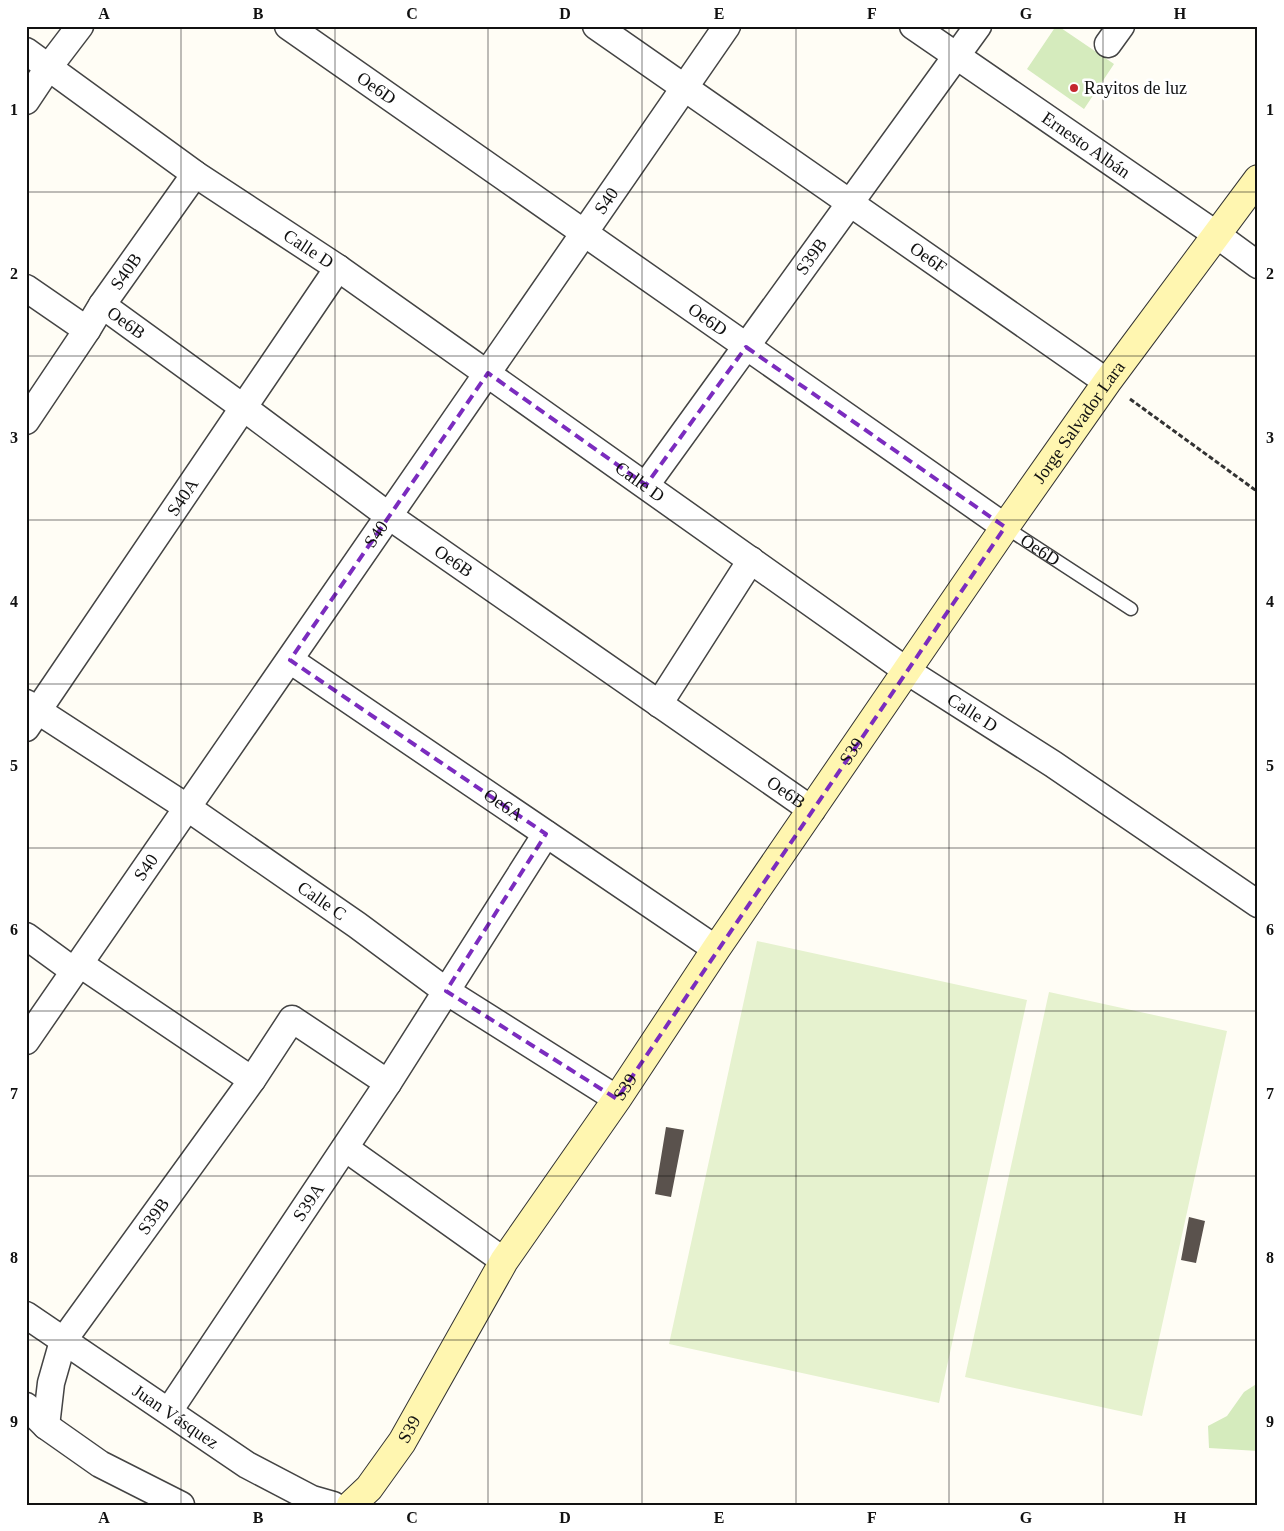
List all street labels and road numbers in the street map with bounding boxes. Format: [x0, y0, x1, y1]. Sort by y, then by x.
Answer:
street label: Oe6D [353, 67, 400, 108]
street label: Ernesto Albán [1038, 108, 1134, 182]
street label: S40 [590, 184, 622, 218]
street label: Calle D [280, 225, 337, 272]
street label: S39B [791, 234, 831, 279]
street label: Oe6F [906, 238, 950, 277]
street label: S40B [106, 249, 146, 293]
street label: Oe6D [684, 299, 731, 340]
street label: Oe6B [103, 302, 149, 343]
street label: Jorge Salvador Lara [1029, 357, 1129, 487]
street label: Calle D [611, 458, 668, 506]
street label: S40A [163, 475, 202, 520]
street label: S40 [360, 517, 392, 551]
street label: Oe6D [1017, 530, 1064, 570]
street label: Oe6B [431, 541, 477, 581]
street label: Calle D [944, 689, 1001, 736]
street label: S39 [835, 734, 868, 769]
street label: Oe6B [763, 772, 809, 812]
street label: Oe6A [480, 784, 527, 825]
street label: S40 [130, 850, 162, 885]
street label: Calle C [294, 877, 350, 925]
street label: S39 [609, 1070, 641, 1104]
street label: S39A [289, 1180, 328, 1225]
street label: S39B [134, 1194, 173, 1238]
street label: Juan Vásquez [129, 1381, 222, 1453]
street label: S39 [394, 1412, 425, 1446]

